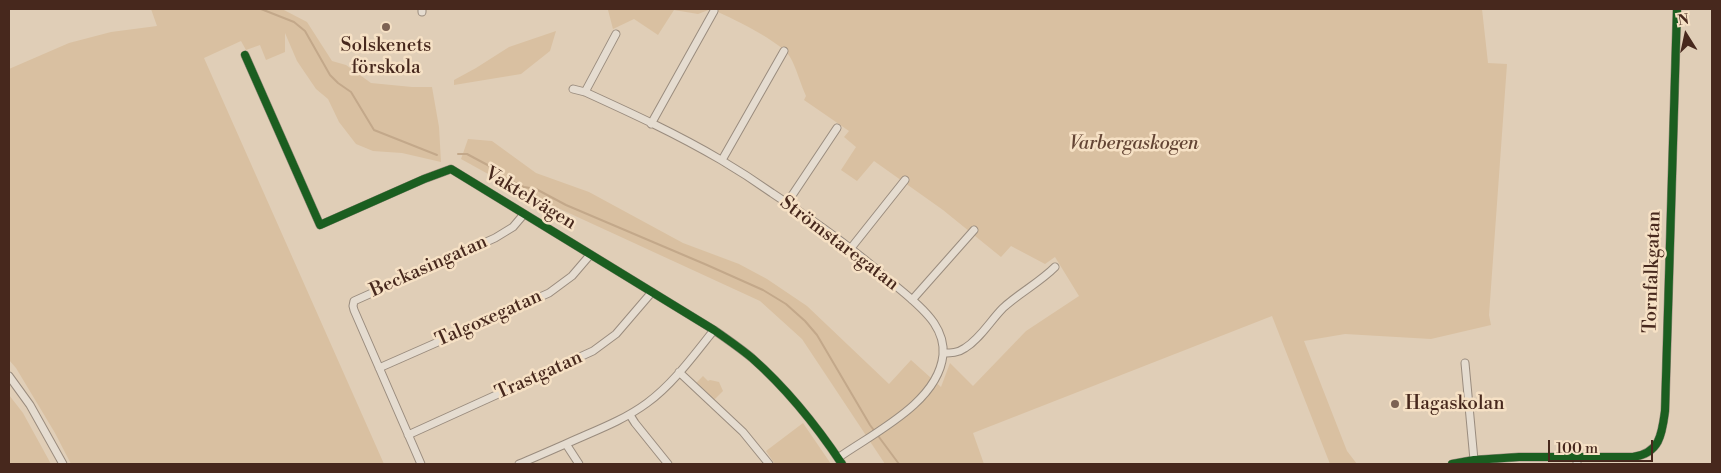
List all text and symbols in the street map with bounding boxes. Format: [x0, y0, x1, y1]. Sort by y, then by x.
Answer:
north arrow [1661, 10, 1711, 60]
text: N [1676, 10, 1690, 30]
marker: Solskenets förskola [380, 21, 392, 33]
place label: Solskenets förskola [341, 35, 431, 79]
park label: Varbergaskogen [1069, 133, 1199, 155]
street label: Vaktelvägen [480, 163, 580, 235]
street label: Strömstaregatan [775, 192, 903, 296]
street label: Tornfalkgatan [1639, 210, 1667, 334]
street label: Beckasingatan [367, 231, 491, 303]
street label: Talgoxegatan [432, 285, 546, 353]
street label: Trastgatan [492, 347, 586, 405]
place label: Hagaskolan [1405, 393, 1505, 415]
marker: Hagaskolan [1389, 398, 1401, 410]
scale bar [1551, 430, 1656, 462]
text: 100 m [1556, 439, 1598, 458]

